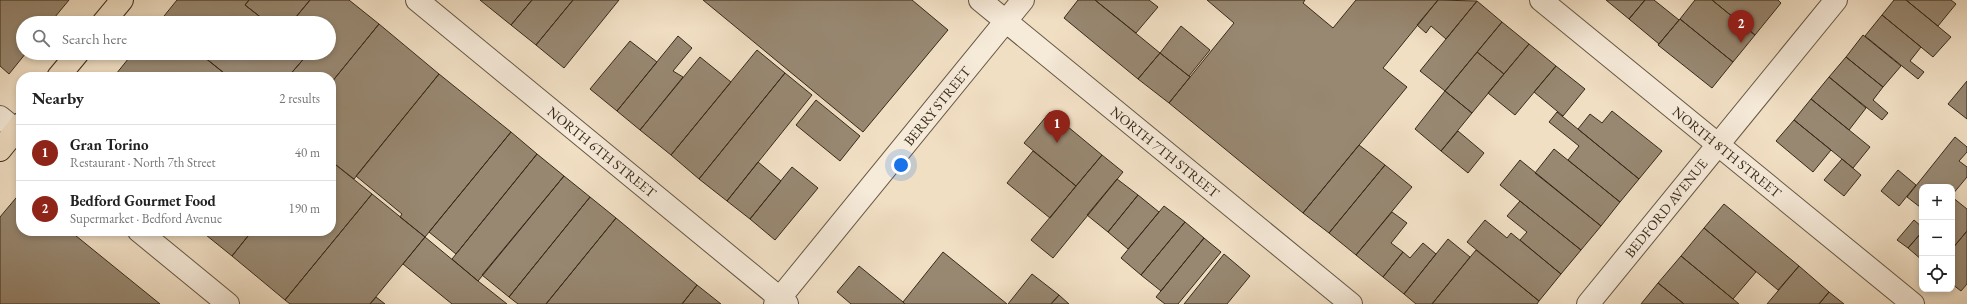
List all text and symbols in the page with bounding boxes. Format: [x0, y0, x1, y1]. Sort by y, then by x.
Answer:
pin: 2 [1728, 10, 1754, 43]
search box [16, 16, 336, 60]
icon: search [30, 27, 52, 49]
text: Search here [62, 29, 127, 48]
street label: BERRY STREET [900, 62, 975, 149]
text: Nearby [32, 87, 84, 109]
text: 2 results [279, 90, 320, 107]
street label: NORTH 6TH STREET [544, 102, 661, 202]
street label: NORTH 7TH STREET [1107, 102, 1224, 202]
street label: NORTH 8TH STREET [1669, 102, 1786, 202]
pin: 1 [1044, 110, 1070, 143]
text: Gran Torino [70, 135, 149, 154]
text: 1 [42, 144, 48, 161]
text: 40 m [295, 144, 320, 161]
text: Restaurant · North 7th Street [70, 154, 216, 171]
your location [891, 155, 911, 175]
street label: BEDFORD AVENUE [1621, 155, 1712, 261]
map controls [1919, 184, 1955, 292]
button: + [1919, 184, 1955, 220]
text: Bedford Gourmet Food [70, 191, 216, 210]
text: 2 [42, 200, 48, 217]
text: 190 m [289, 200, 320, 217]
text: Supermarket · Bedford Avenue [70, 210, 222, 227]
button: − [1919, 220, 1955, 256]
button: locate [1919, 256, 1955, 292]

